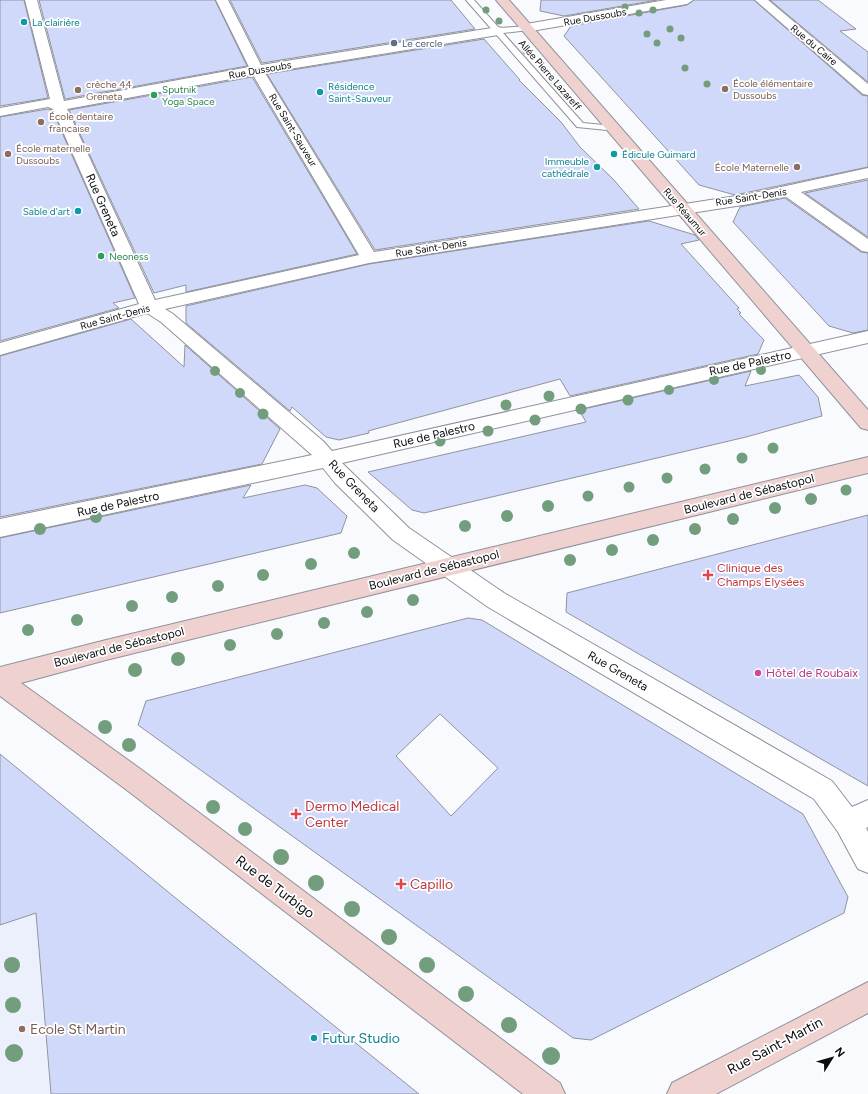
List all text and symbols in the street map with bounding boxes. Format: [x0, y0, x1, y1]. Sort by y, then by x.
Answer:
street label: Rue Dussoubs [563, 5, 628, 29]
place label: La clairière [32, 16, 80, 29]
marker: La clairière [19, 17, 29, 27]
street label: Rue du Caire [788, 22, 840, 69]
place label: Le cercle [402, 37, 443, 50]
street label: Allée Pierre Lazareff [516, 37, 584, 113]
marker: Le cercle [389, 38, 399, 48]
street label: Rue Dussoubs [228, 58, 293, 82]
place label: École élémentaire Dussoubs [733, 77, 814, 102]
place label: crèche 44 Greneta [86, 78, 132, 103]
place label: Résidence Saint-Sauveur [328, 80, 392, 105]
place label: Sputnik Yoga Space [162, 83, 215, 108]
marker: École élémentaire Dussoubs [720, 84, 730, 94]
marker: crèche 44 Greneta [73, 85, 83, 95]
marker: Résidence Saint-Sauveur [315, 87, 325, 97]
marker: Sputnik Yoga Space [149, 90, 159, 100]
street label: Rue Saint-Sauveur [266, 91, 320, 170]
place label: École dentaire francaise [49, 110, 114, 135]
marker: École dentaire francaise [36, 117, 46, 127]
place label: École maternelle Dussoubs [16, 142, 91, 167]
place label: Édicule Guimard [622, 148, 696, 161]
marker: École maternelle Dussoubs [3, 149, 13, 159]
marker: Édicule Guimard [609, 149, 619, 159]
place label: Immeuble cathédrale [542, 155, 590, 180]
place label: École Maternelle [715, 161, 790, 174]
marker: Immeuble cathédrale [592, 162, 602, 172]
marker: École Maternelle [792, 162, 802, 172]
street label: Rue Greneta [83, 171, 123, 239]
street label: Rue Réaumur [661, 185, 710, 239]
street label: Rue Saint-Denis [715, 185, 788, 209]
place label: Sable d'art [23, 205, 70, 218]
marker: Sable d'art [73, 206, 83, 216]
street label: Rue Saint-Denis [395, 236, 468, 260]
place label: Neoness [109, 250, 149, 263]
marker: Neoness [96, 251, 106, 261]
street label: Rue Saint-Denis [79, 301, 152, 333]
street label: Rue de Palestro [708, 347, 792, 379]
street label: Rue de Palestro [392, 419, 476, 451]
street label: Rue Greneta [326, 457, 382, 515]
street label: Boulevard de Sébastopol [682, 471, 816, 517]
street label: Rue de Palestro [76, 488, 160, 520]
street label: Boulevard de Sébastopol [367, 547, 501, 593]
place label: Clinique des Champs Elysées [717, 561, 805, 589]
marker: Clinique des Champs Elysées [702, 569, 714, 581]
street label: Boulevard de Sébastopol [52, 624, 186, 670]
street label: Rue Greneta [585, 648, 651, 694]
place label: Hôtel de Roubaix [766, 666, 858, 680]
marker: Hôtel de Roubaix [753, 668, 763, 678]
place label: Dermo Medical Center [305, 798, 399, 831]
marker: Dermo Medical Center [290, 808, 302, 820]
street label: Rue de Turbigo [232, 852, 318, 922]
place label: Capillo [410, 876, 453, 893]
marker: Capillo [395, 878, 407, 890]
street label: Rue Saint-Martin [724, 1014, 826, 1078]
place label: Ecole St Martin [30, 1021, 126, 1038]
marker: Ecole St Martin [17, 1024, 27, 1034]
place label: Futur Studio [322, 1030, 400, 1047]
marker: Futur Studio [309, 1033, 319, 1043]
north arrow [812, 1038, 852, 1078]
text: N [832, 1045, 847, 1060]

